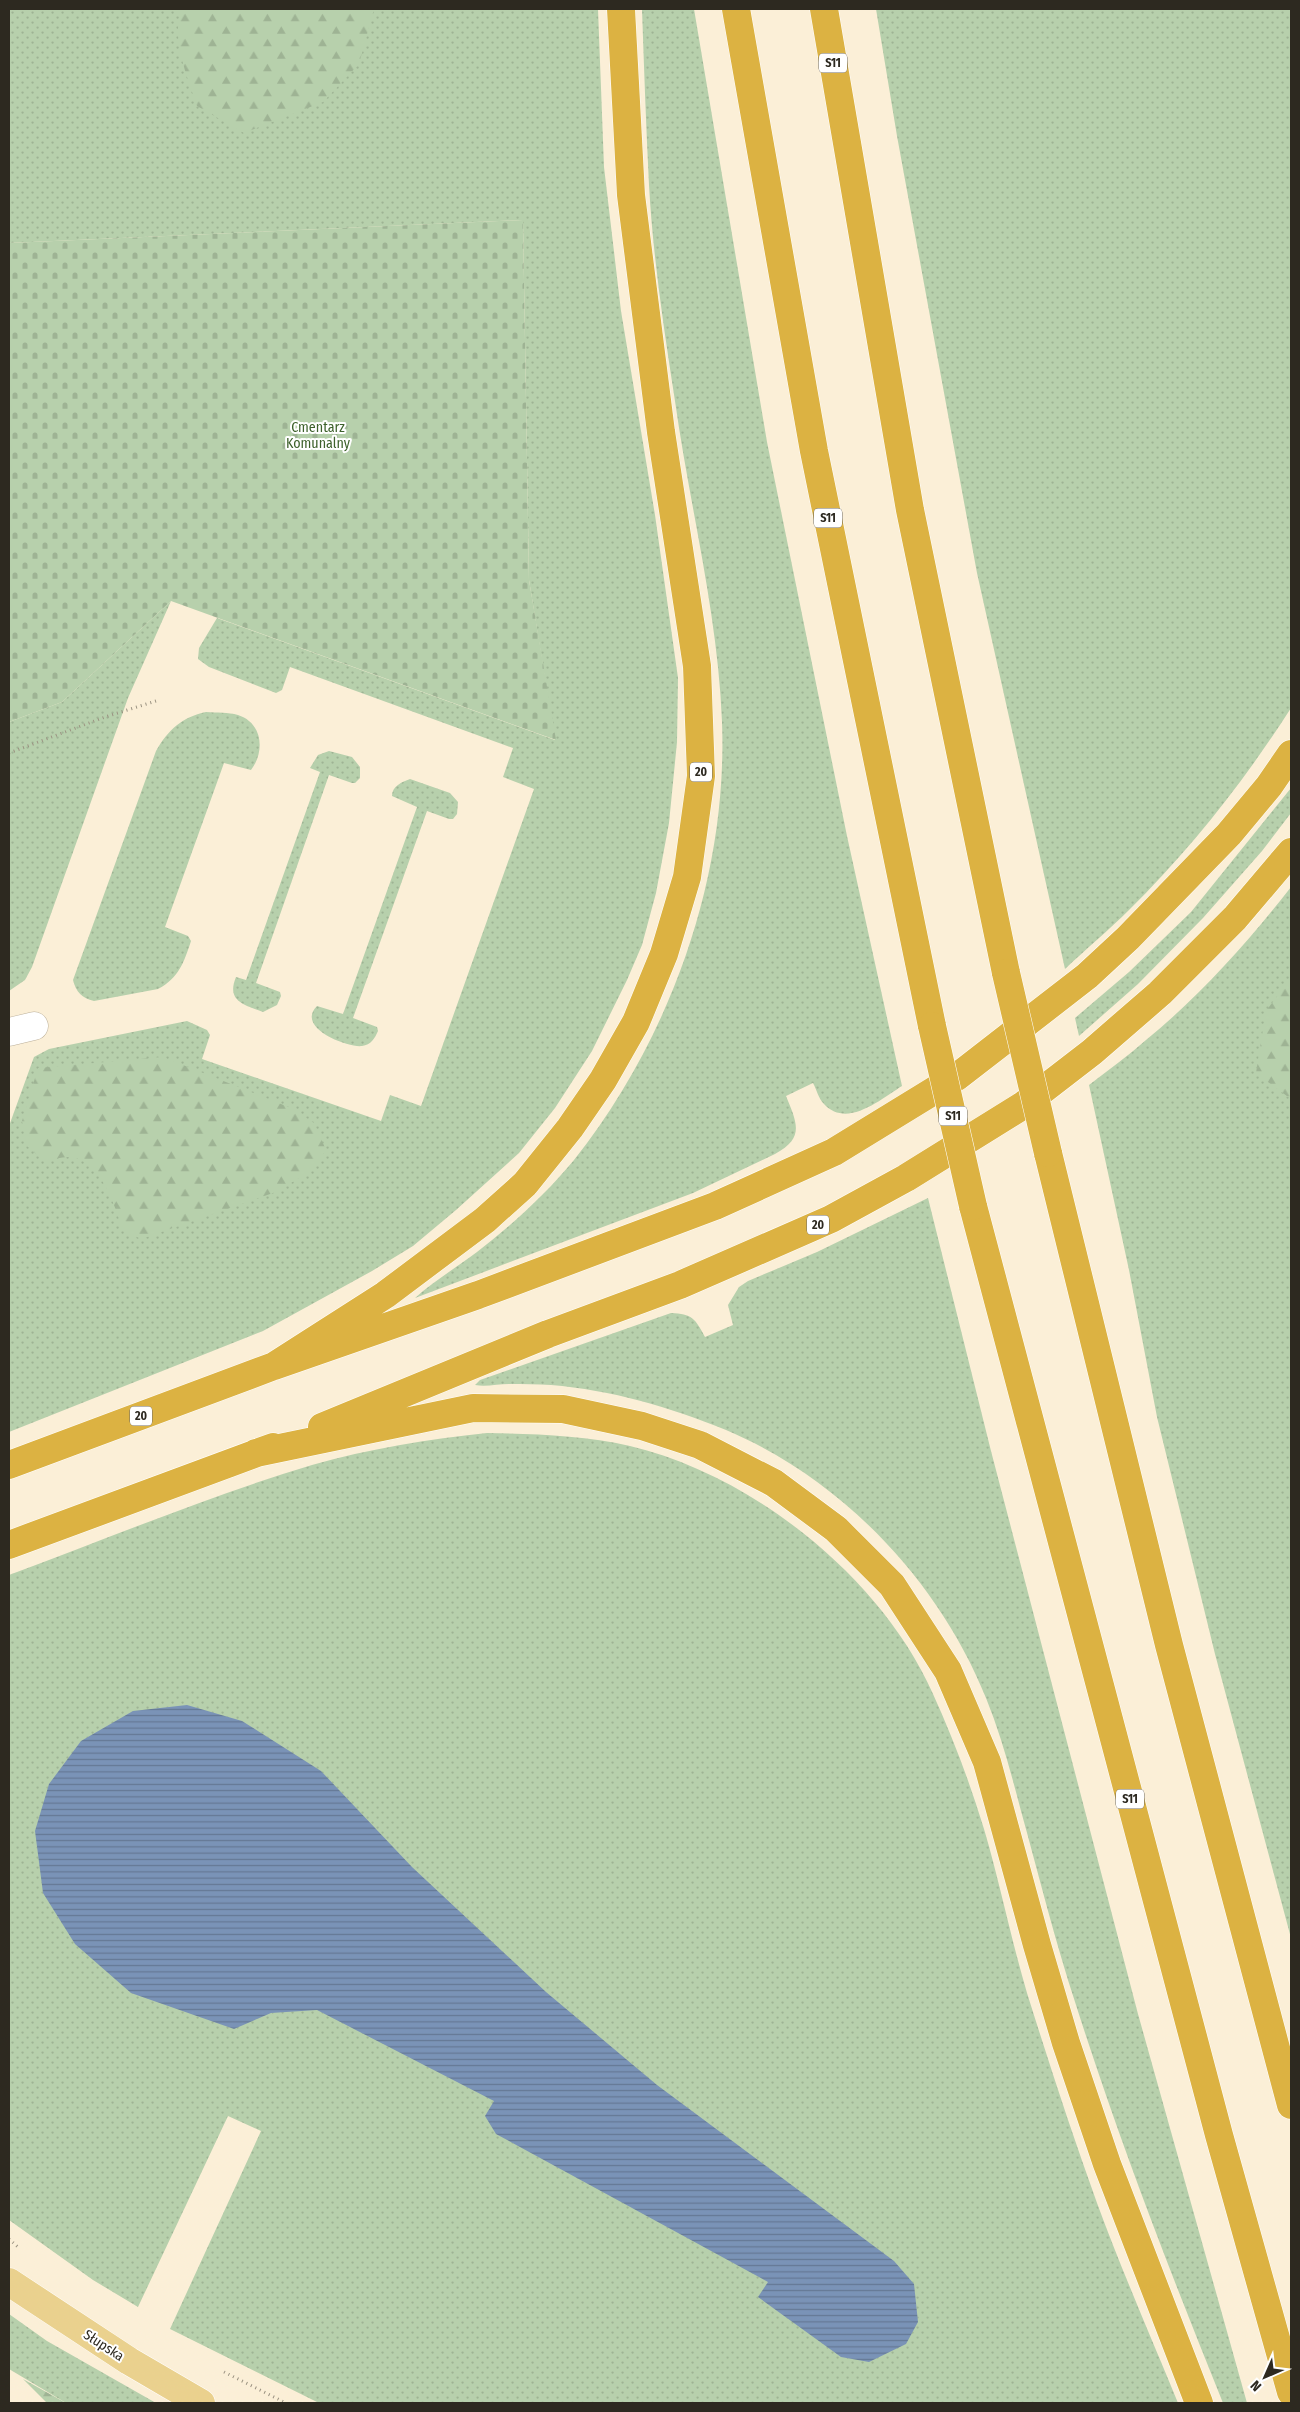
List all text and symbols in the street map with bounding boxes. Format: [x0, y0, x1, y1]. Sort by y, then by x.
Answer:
road number: S11 [819, 54, 847, 72]
park label: Cmentarz Komunalny [286, 419, 351, 452]
road number: S11 [814, 508, 842, 528]
road number: 20 [690, 762, 712, 782]
road number: S11 [939, 1106, 967, 1126]
road number: 20 [807, 1216, 829, 1234]
road number: 20 [130, 1406, 152, 1425]
road number: S11 [1116, 1790, 1144, 1808]
street label: Słupska [80, 2326, 127, 2365]
north arrow [1240, 2352, 1290, 2402]
text: N [1247, 2377, 1265, 2395]

